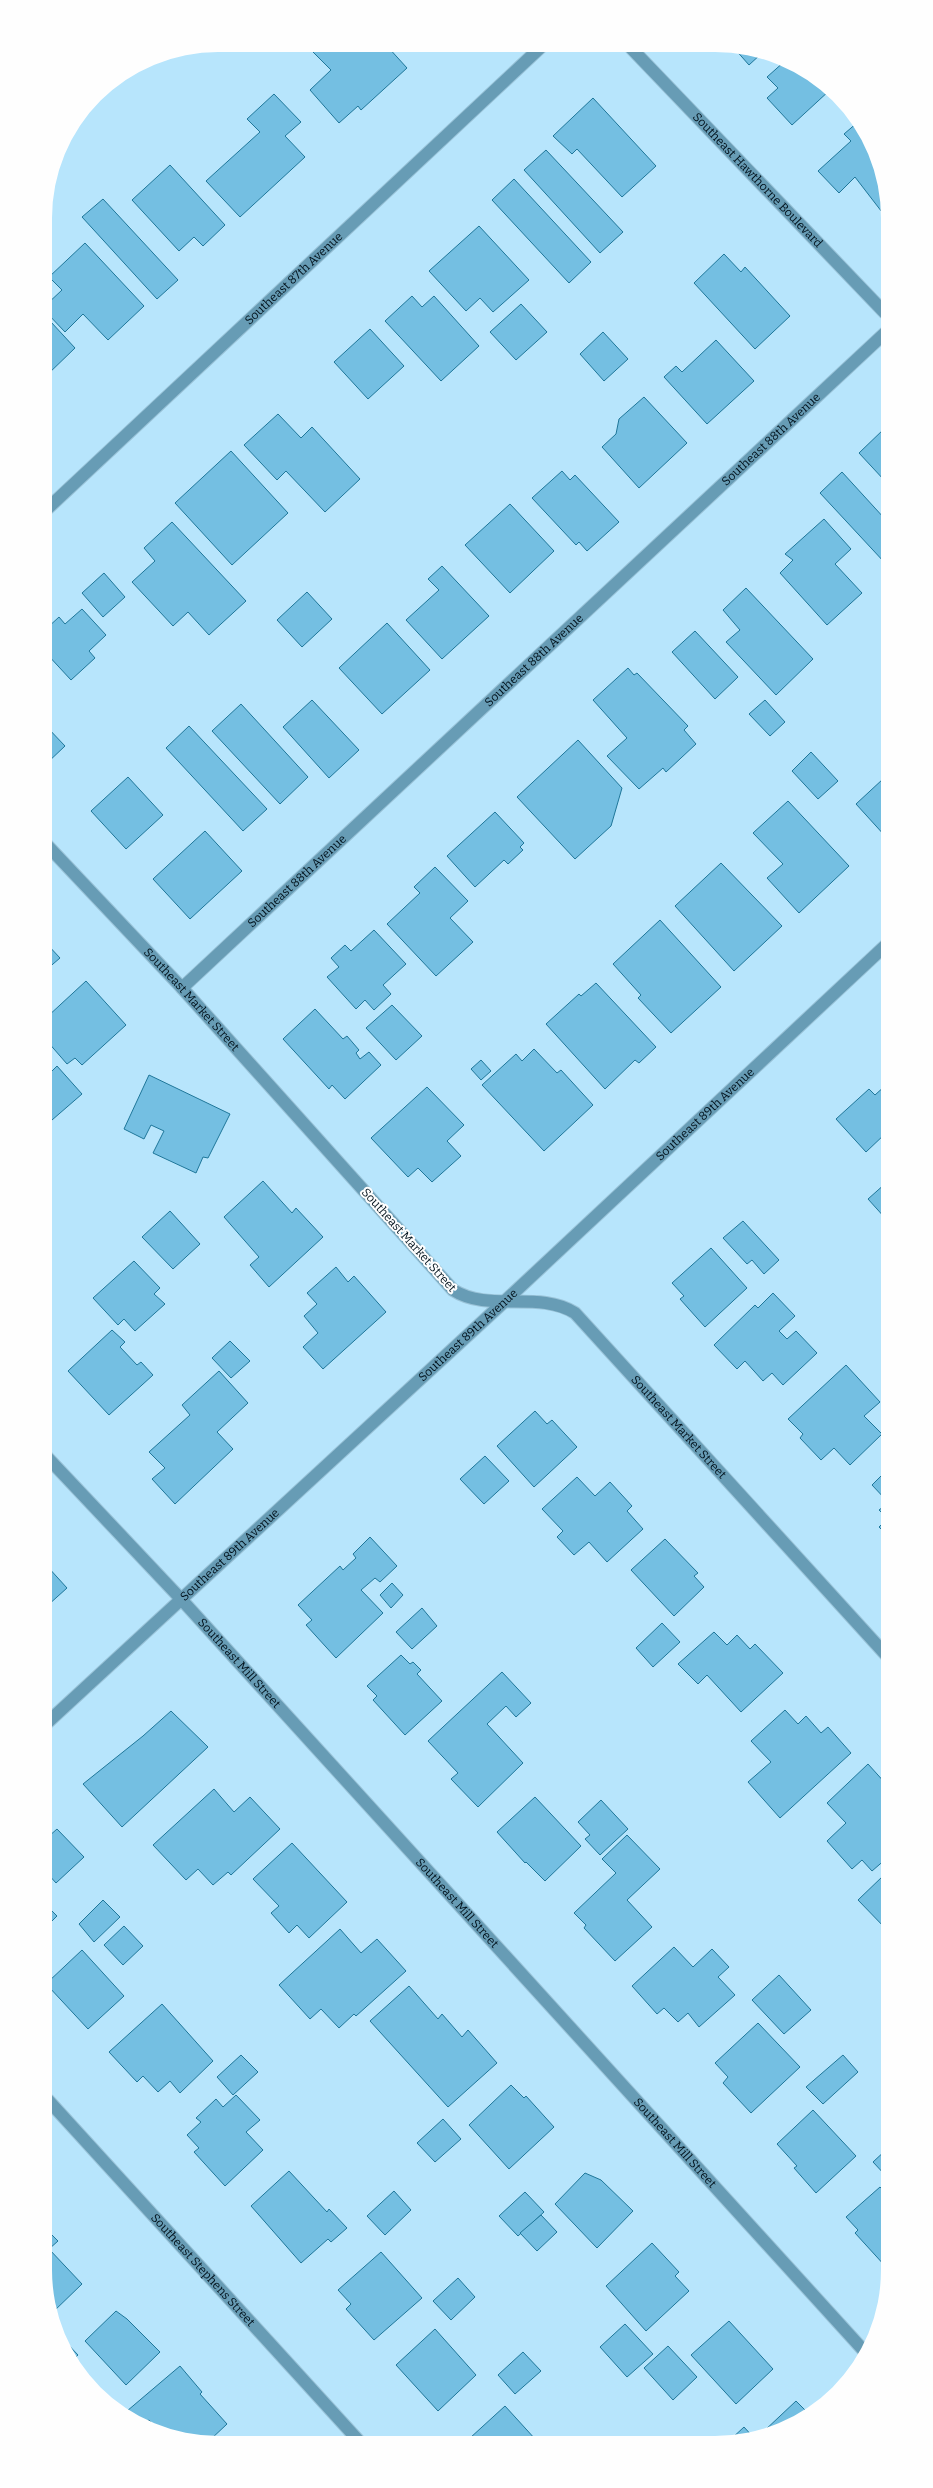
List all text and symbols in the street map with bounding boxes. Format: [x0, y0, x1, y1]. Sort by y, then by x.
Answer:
street label: Southeast Hawthorne Boulevard [690, 110, 825, 250]
street label: Southeast 87th Avenue [242, 229, 345, 327]
street label: Southeast 88th Avenue [719, 390, 823, 488]
street label: Southeast 88th Avenue [482, 611, 586, 709]
street label: Southeast 88th Avenue [245, 832, 349, 930]
street label: Southeast Market Street [141, 945, 243, 1054]
street label: Southeast 89th Avenue [653, 1065, 757, 1163]
street label: Southeast Market Street [359, 1185, 460, 1295]
street label: Southeast 89th Avenue [416, 1286, 520, 1384]
street label: Southeast Market Street [628, 1373, 730, 1482]
street label: Southeast 89th Avenue [177, 1506, 282, 1604]
street label: Southeast Mill Street [195, 1615, 284, 1711]
street label: Southeast Mill Street [413, 1855, 502, 1951]
street label: Southeast Mill Street [631, 2095, 720, 2191]
street label: Southeast Stephens Street [148, 2211, 258, 2330]

